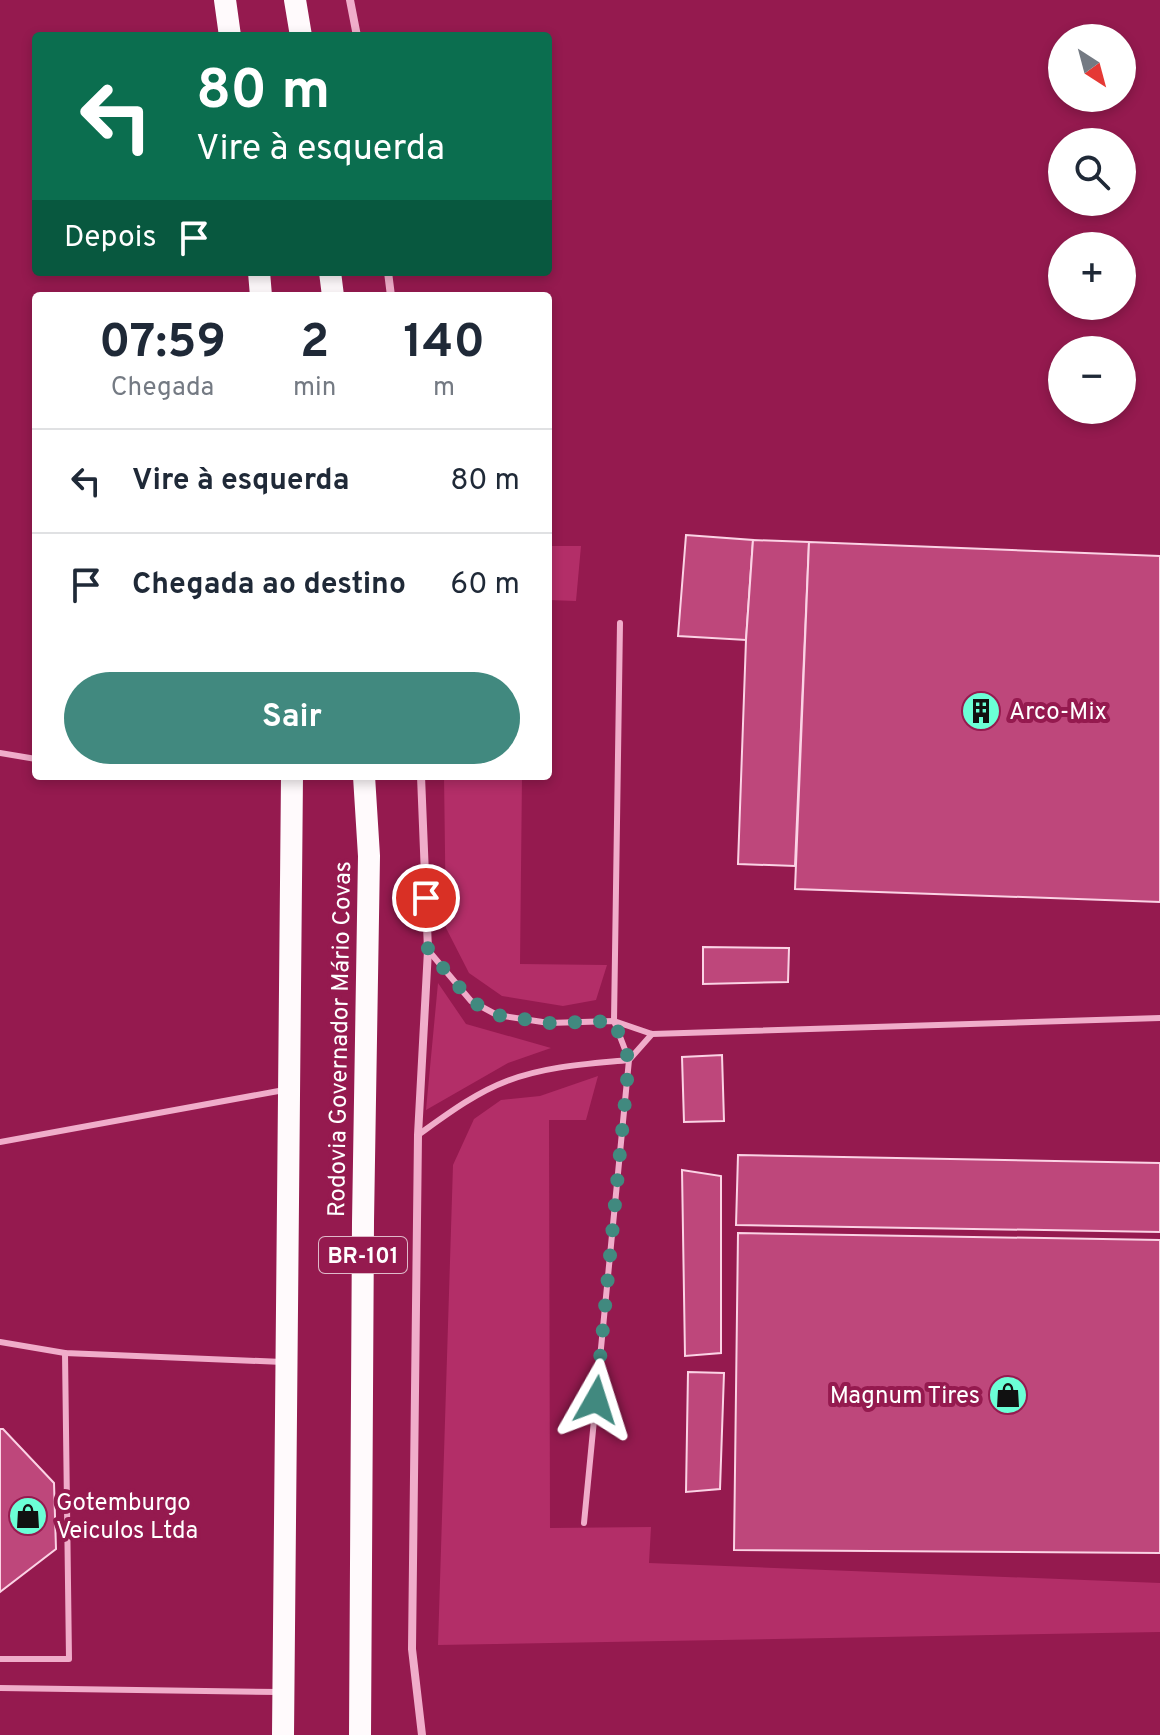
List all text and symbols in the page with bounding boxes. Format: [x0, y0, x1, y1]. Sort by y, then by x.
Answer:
north arrow [1048, 24, 1136, 112]
map controls [1048, 24, 1136, 424]
text: 80 m [196, 58, 330, 128]
icon: left [64, 64, 168, 168]
text: Vire à esquerda [196, 127, 445, 173]
button: search [1048, 128, 1136, 216]
icon: arrive [172, 216, 216, 260]
text: Depois [64, 220, 156, 257]
button: + [1048, 232, 1136, 320]
text: 07:59 [99, 314, 226, 374]
text: 2 [300, 314, 329, 374]
text: 140 [403, 314, 485, 374]
button: − [1048, 336, 1136, 424]
text: Chegada [111, 372, 214, 405]
text: min [293, 372, 336, 405]
text: m [433, 372, 455, 405]
icon: left [64, 459, 108, 503]
text: Vire à esquerda [132, 463, 349, 500]
text: 80 m [450, 463, 520, 500]
icon: arrive [64, 563, 108, 607]
text: Chegada ao destino [132, 567, 406, 604]
text: 60 m [450, 567, 520, 604]
button: Sair [64, 672, 520, 764]
building icon: Arco-Mix [960, 690, 1002, 732]
place label: Arco-Mix [1009, 698, 1107, 728]
street label: Rodovia Governador Mário Covas [323, 861, 359, 1217]
pin [392, 864, 460, 932]
icon: arrive [404, 876, 448, 920]
road number: BR-101 [319, 1237, 407, 1273]
position arrow [554, 1358, 638, 1442]
shop icon: Magnum Tires [987, 1374, 1029, 1416]
place label: Magnum Tires [830, 1382, 980, 1412]
place label: Gotemburgo Veiculos Ltda [56, 1489, 198, 1547]
shop icon: Gotemburgo Veiculos Ltda [7, 1495, 49, 1537]

